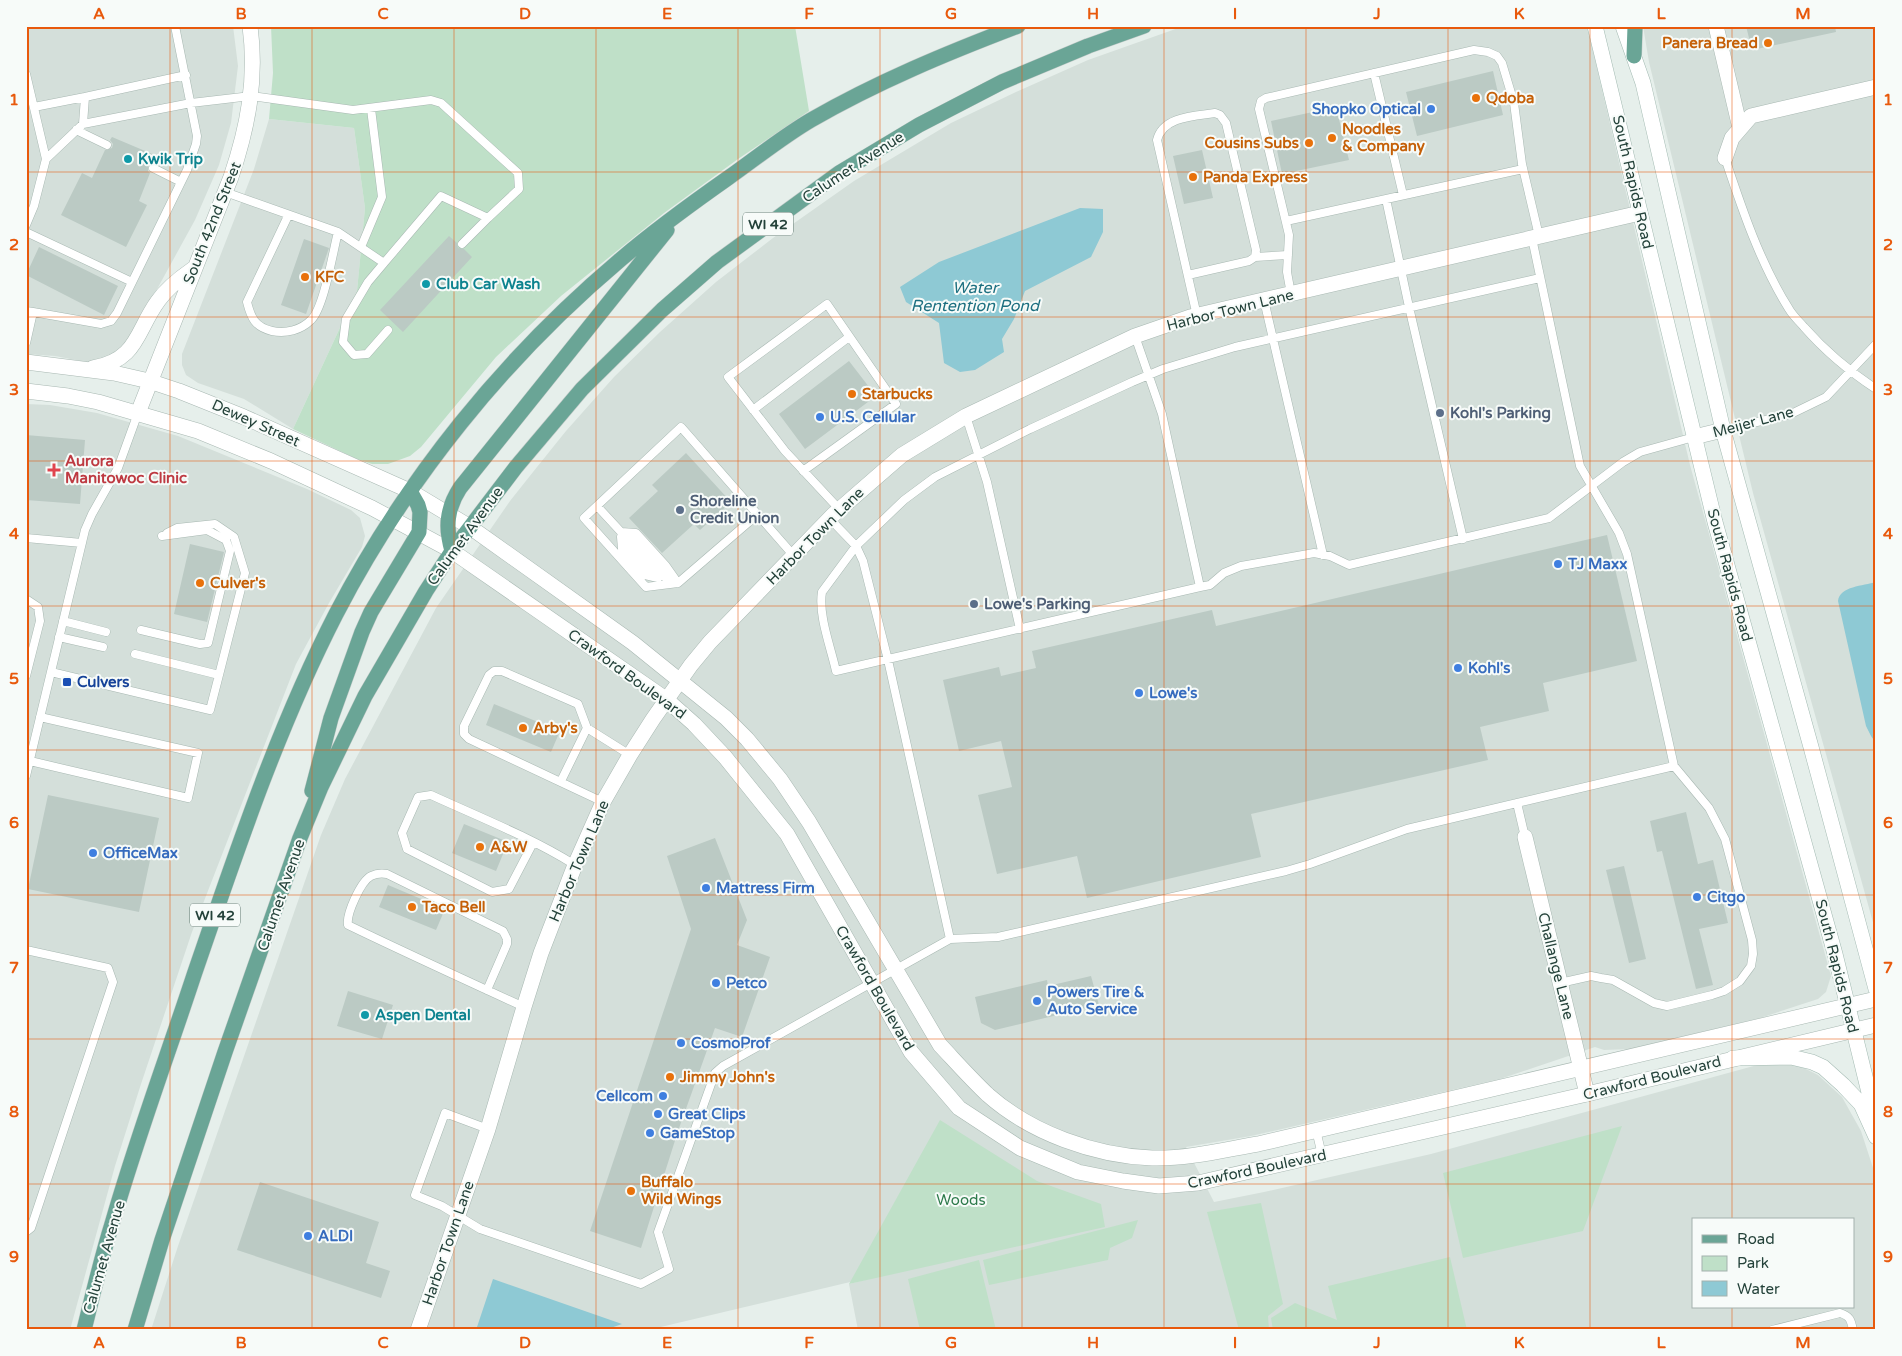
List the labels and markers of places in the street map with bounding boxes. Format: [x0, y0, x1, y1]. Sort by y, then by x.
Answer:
place label: Panera Bread [1662, 34, 1758, 52]
marker: Panera Bread [1762, 37, 1774, 49]
place label: Qdoba [1486, 89, 1534, 107]
marker: Qdoba [1470, 92, 1482, 104]
place label: Shopko Optical [1312, 100, 1421, 119]
marker: Shopko Optical [1425, 103, 1437, 115]
place label: Noodles & Company [1342, 120, 1425, 156]
marker: Noodles & Company [1326, 132, 1338, 144]
place label: Cousins Subs [1204, 134, 1299, 152]
marker: Cousins Subs [1303, 137, 1315, 149]
place label: Kwik Trip [138, 150, 203, 169]
marker: Kwik Trip [122, 153, 134, 165]
place label: Panda Express [1203, 168, 1308, 187]
marker: Panda Express [1187, 171, 1199, 183]
place label: KFC [315, 268, 345, 286]
marker: KFC [299, 271, 311, 283]
place label: Club Car Wash [436, 275, 541, 293]
marker: Club Car Wash [420, 278, 432, 290]
place label: Starbucks [862, 385, 933, 403]
marker: Starbucks [846, 388, 858, 400]
place label: Kohl's Parking [1450, 404, 1551, 423]
marker: Kohl's Parking [1434, 407, 1446, 419]
place label: U.S. Cellular [830, 408, 916, 426]
marker: U.S. Cellular [814, 411, 826, 423]
place label: Aurora Manitowoc Clinic [65, 452, 187, 487]
marker: Aurora Manitowoc Clinic [47, 463, 61, 477]
place label: Shoreline Credit Union [690, 492, 779, 527]
marker: Shoreline Credit Union [674, 504, 686, 516]
place label: TJ Maxx [1567, 555, 1627, 573]
marker: TJ Maxx [1552, 558, 1564, 570]
place label: Culver's [210, 574, 266, 592]
marker: Culver's [194, 577, 206, 589]
place label: Lowe's Parking [984, 595, 1091, 614]
marker: Lowe's Parking [968, 598, 980, 610]
place label: Kohl's [1468, 659, 1511, 677]
marker: Kohl's [1452, 662, 1464, 674]
place label: Culvers [77, 673, 129, 691]
marker: Culvers [61, 676, 73, 688]
place label: Lowe's [1149, 684, 1197, 702]
marker: Lowe's [1133, 687, 1145, 699]
place label: Arby's [533, 719, 578, 738]
marker: Arby's [517, 722, 529, 734]
place label: A&W [490, 838, 528, 856]
marker: A&W [474, 841, 486, 853]
place label: OfficeMax [103, 844, 178, 862]
marker: OfficeMax [87, 847, 99, 859]
place label: Mattress Firm [716, 879, 815, 897]
marker: Mattress Firm [700, 882, 712, 894]
place label: Citgo [1707, 888, 1745, 907]
marker: Citgo [1691, 891, 1703, 903]
place label: Taco Bell [421, 898, 486, 916]
marker: Taco Bell [406, 901, 418, 913]
place label: Petco [726, 974, 767, 992]
marker: Petco [710, 977, 722, 989]
place label: Powers Tire & Auto Service [1047, 983, 1145, 1018]
marker: Powers Tire & Auto Service [1031, 995, 1043, 1007]
place label: Aspen Dental [375, 1006, 471, 1025]
marker: Aspen Dental [359, 1009, 371, 1021]
place label: CosmoProf [691, 1034, 771, 1052]
marker: CosmoProf [675, 1037, 687, 1049]
place label: Jimmy John's [679, 1068, 775, 1087]
marker: Jimmy John's [664, 1071, 676, 1083]
place label: Cellcom [596, 1087, 653, 1105]
marker: Cellcom [657, 1090, 669, 1102]
place label: Great Clips [668, 1105, 746, 1124]
marker: Great Clips [652, 1108, 664, 1120]
place label: GameStop [660, 1124, 736, 1143]
marker: GameStop [644, 1127, 656, 1139]
place label: Buffalo Wild Wings [641, 1173, 721, 1209]
marker: Buffalo Wild Wings [625, 1185, 637, 1197]
place label: ALDI [318, 1227, 353, 1245]
marker: ALDI [302, 1230, 314, 1242]

